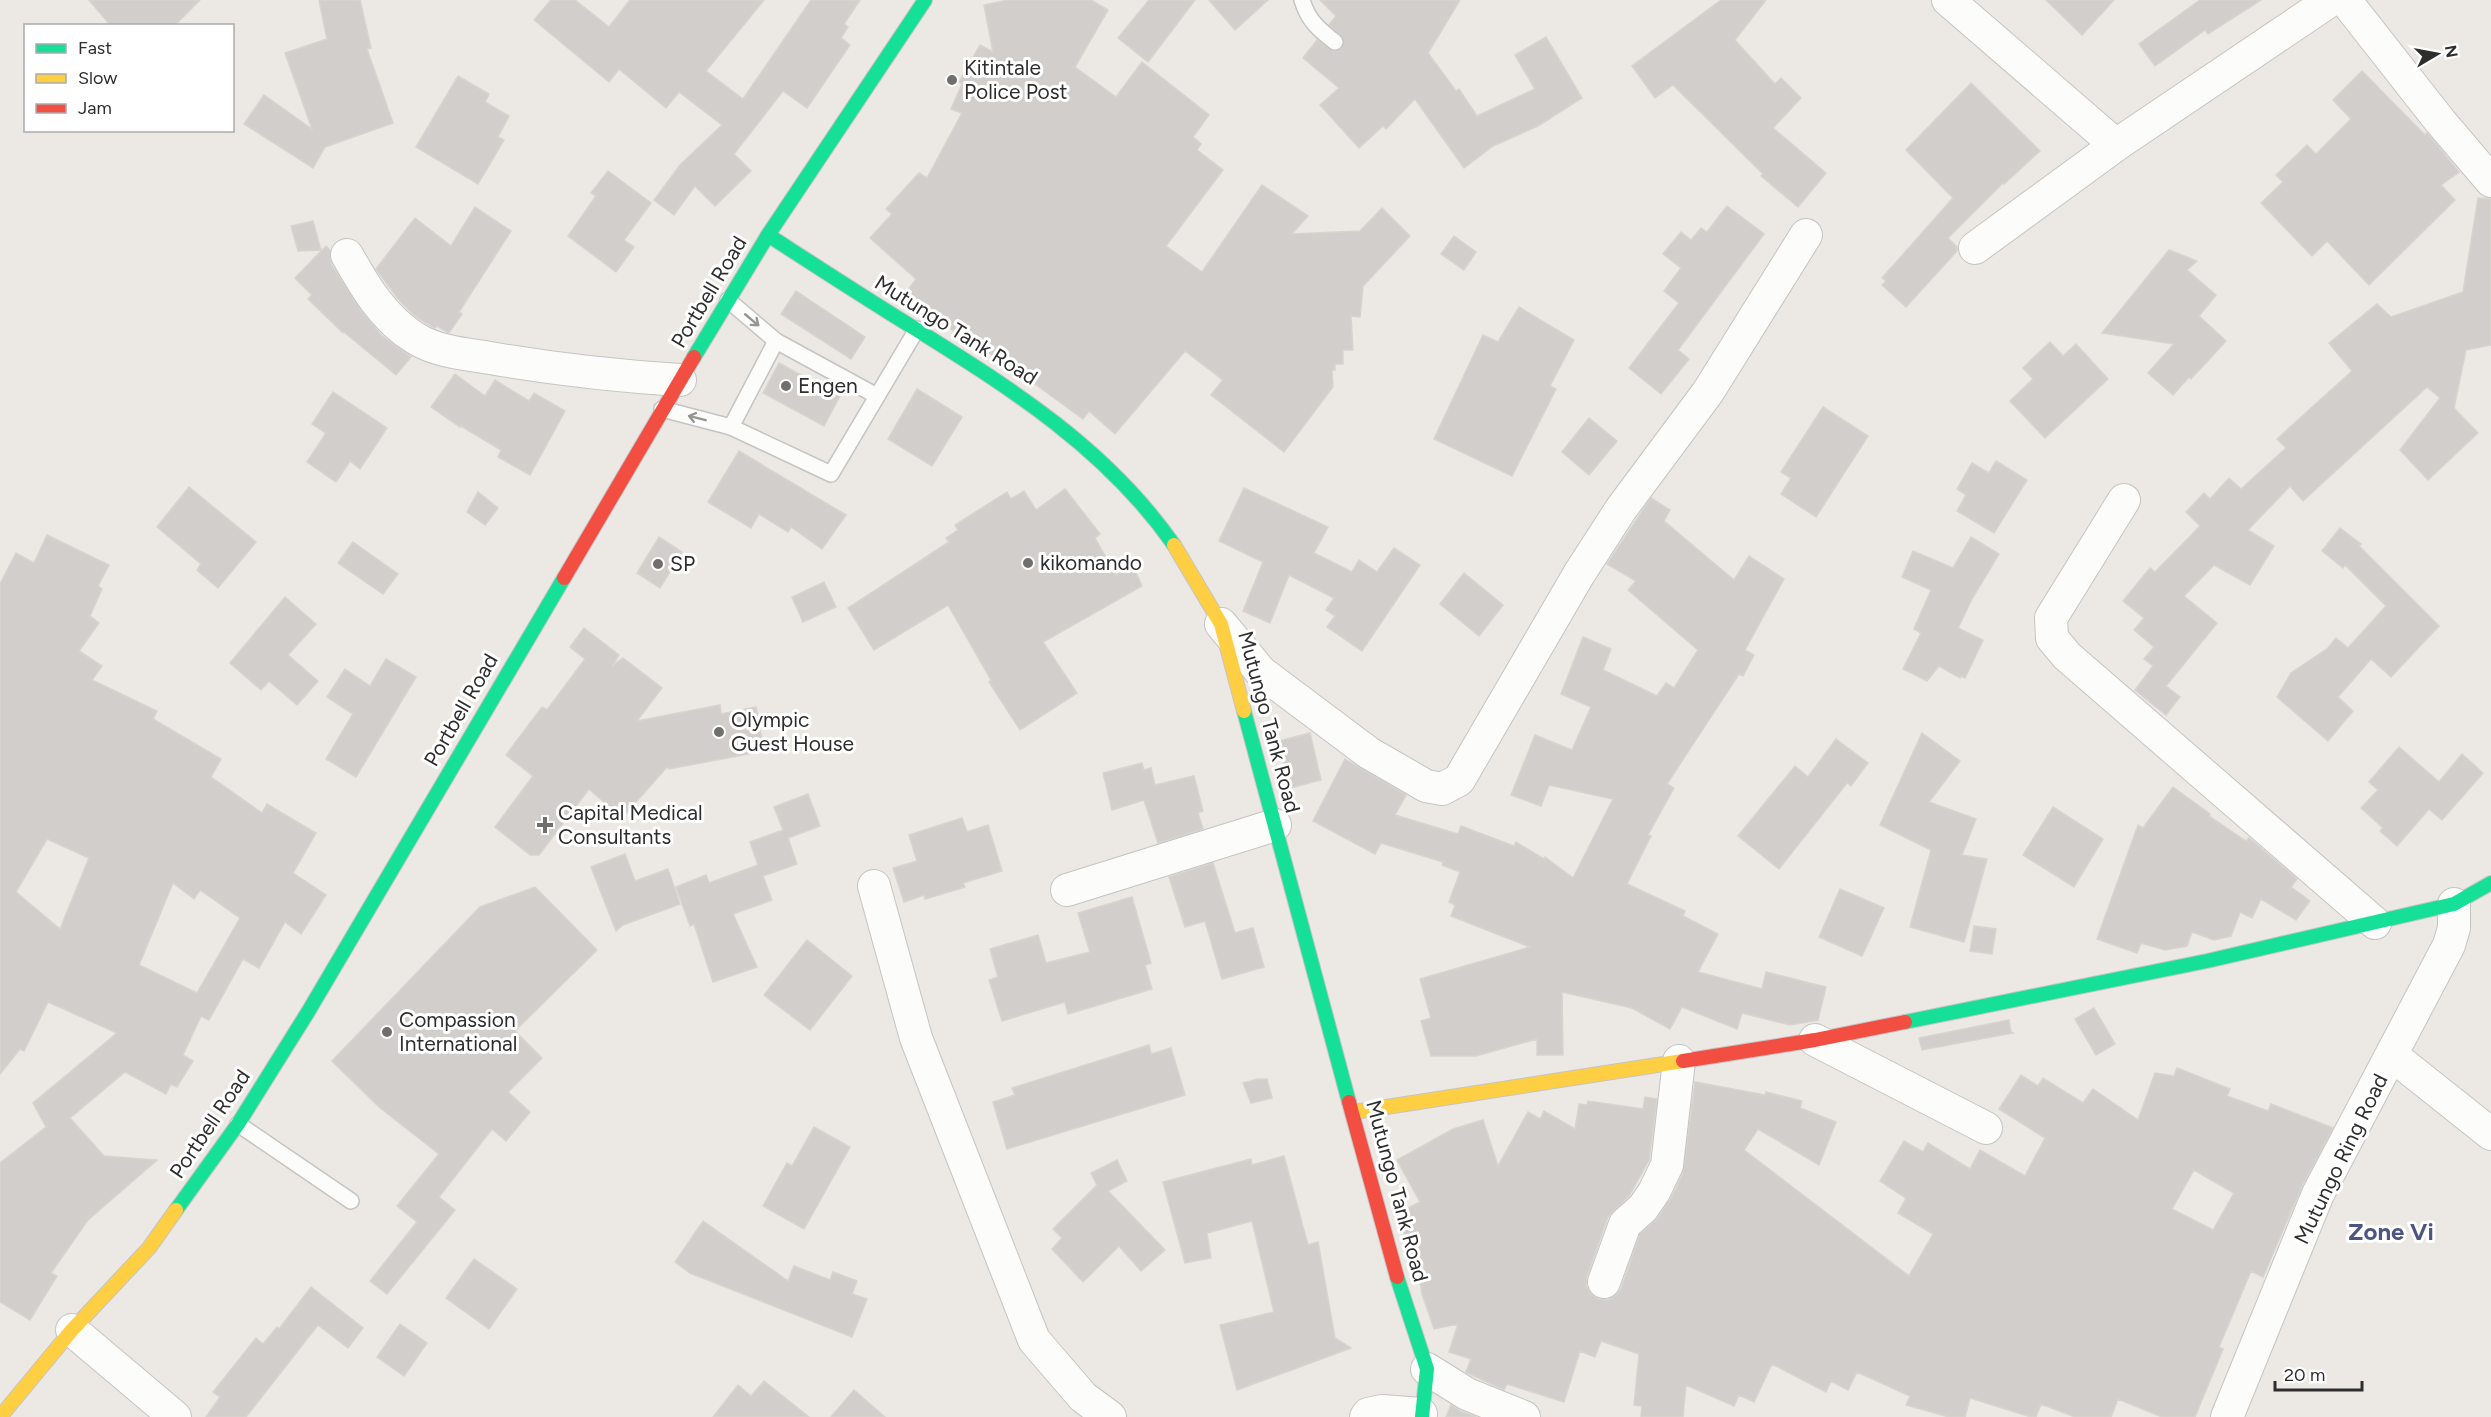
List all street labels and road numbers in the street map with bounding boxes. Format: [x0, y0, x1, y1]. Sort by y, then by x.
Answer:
street label: Portbell Road [665, 231, 752, 352]
street label: Mutungo Tank Road [870, 269, 1042, 390]
street label: Mutungo Tank Road [1233, 628, 1306, 815]
street label: Portbell Road [418, 649, 503, 770]
street label: Portbell Road [164, 1065, 255, 1183]
street label: Mutungo Ring Road [2289, 1070, 2393, 1248]
street label: Mutungo Tank Road [1361, 1097, 1434, 1284]

